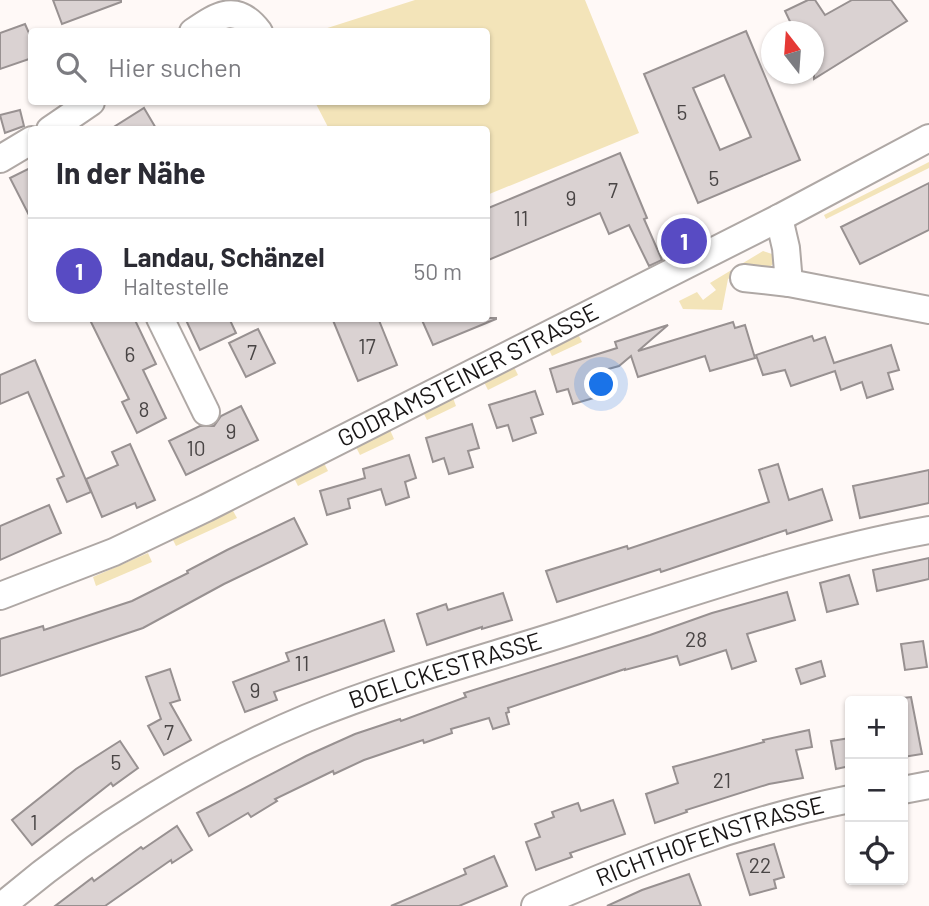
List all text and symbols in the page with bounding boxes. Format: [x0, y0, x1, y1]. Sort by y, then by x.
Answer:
north arrow [761, 21, 824, 84]
search box [28, 28, 490, 105]
icon: search [52, 48, 90, 86]
text: Hier suchen [108, 51, 242, 82]
house number: 5 [677, 99, 687, 124]
text: In der Nähe [56, 154, 206, 190]
house number: 5 [709, 165, 719, 190]
house number: 7 [608, 177, 618, 202]
house number: 9 [566, 185, 576, 210]
house number: 11 [514, 205, 528, 230]
pin: 1 [661, 215, 707, 267]
text: Landau, Schänzel [123, 241, 325, 272]
text: 1 [75, 257, 83, 285]
text: 50 m [414, 257, 462, 285]
text: Haltestelle [123, 272, 229, 300]
street label: GODRAMSTEINER STRASSE [332, 296, 603, 452]
house number: 17 [358, 333, 376, 358]
house number: 7 [247, 339, 257, 364]
house number: 6 [125, 341, 135, 366]
your location [584, 367, 618, 401]
house number: 8 [139, 396, 149, 421]
house number: 9 [226, 418, 236, 443]
house number: 10 [186, 435, 206, 460]
street label: BOELCKESTRASSE [344, 625, 545, 714]
house number: 28 [685, 626, 707, 651]
house number: 11 [295, 650, 309, 675]
house number: 9 [250, 677, 260, 702]
map controls [845, 696, 908, 885]
button: + [845, 696, 908, 759]
house number: 7 [164, 719, 174, 744]
house number: 5 [111, 749, 121, 774]
button: − [845, 759, 908, 822]
house number: 21 [713, 767, 731, 792]
street label: RICHTHOFENSTRASSE [591, 789, 827, 892]
house number: 1 [30, 809, 38, 834]
button: locate [845, 822, 908, 885]
house number: 22 [749, 852, 771, 877]

